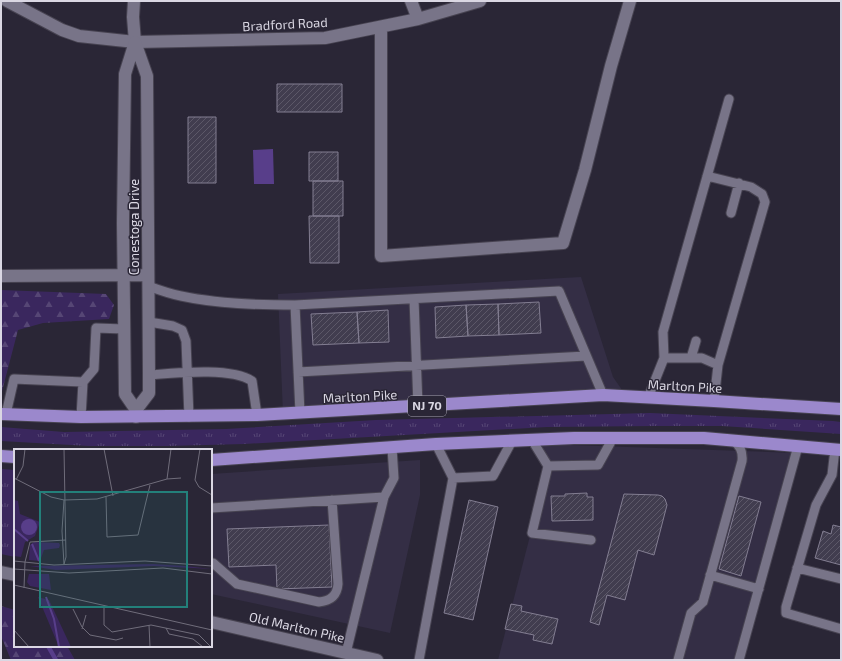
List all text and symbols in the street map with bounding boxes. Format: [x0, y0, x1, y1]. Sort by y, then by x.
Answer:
street label: Bradford Road [242, 14, 328, 34]
street label: Conestoga Drive [126, 179, 142, 275]
street label: Marlton Pike [647, 376, 723, 396]
street label: Marlton Pike [322, 386, 398, 406]
road number: NJ 70 [408, 396, 446, 416]
inset map [14, 449, 212, 647]
street label: Old Marlton Pike [248, 608, 346, 646]

